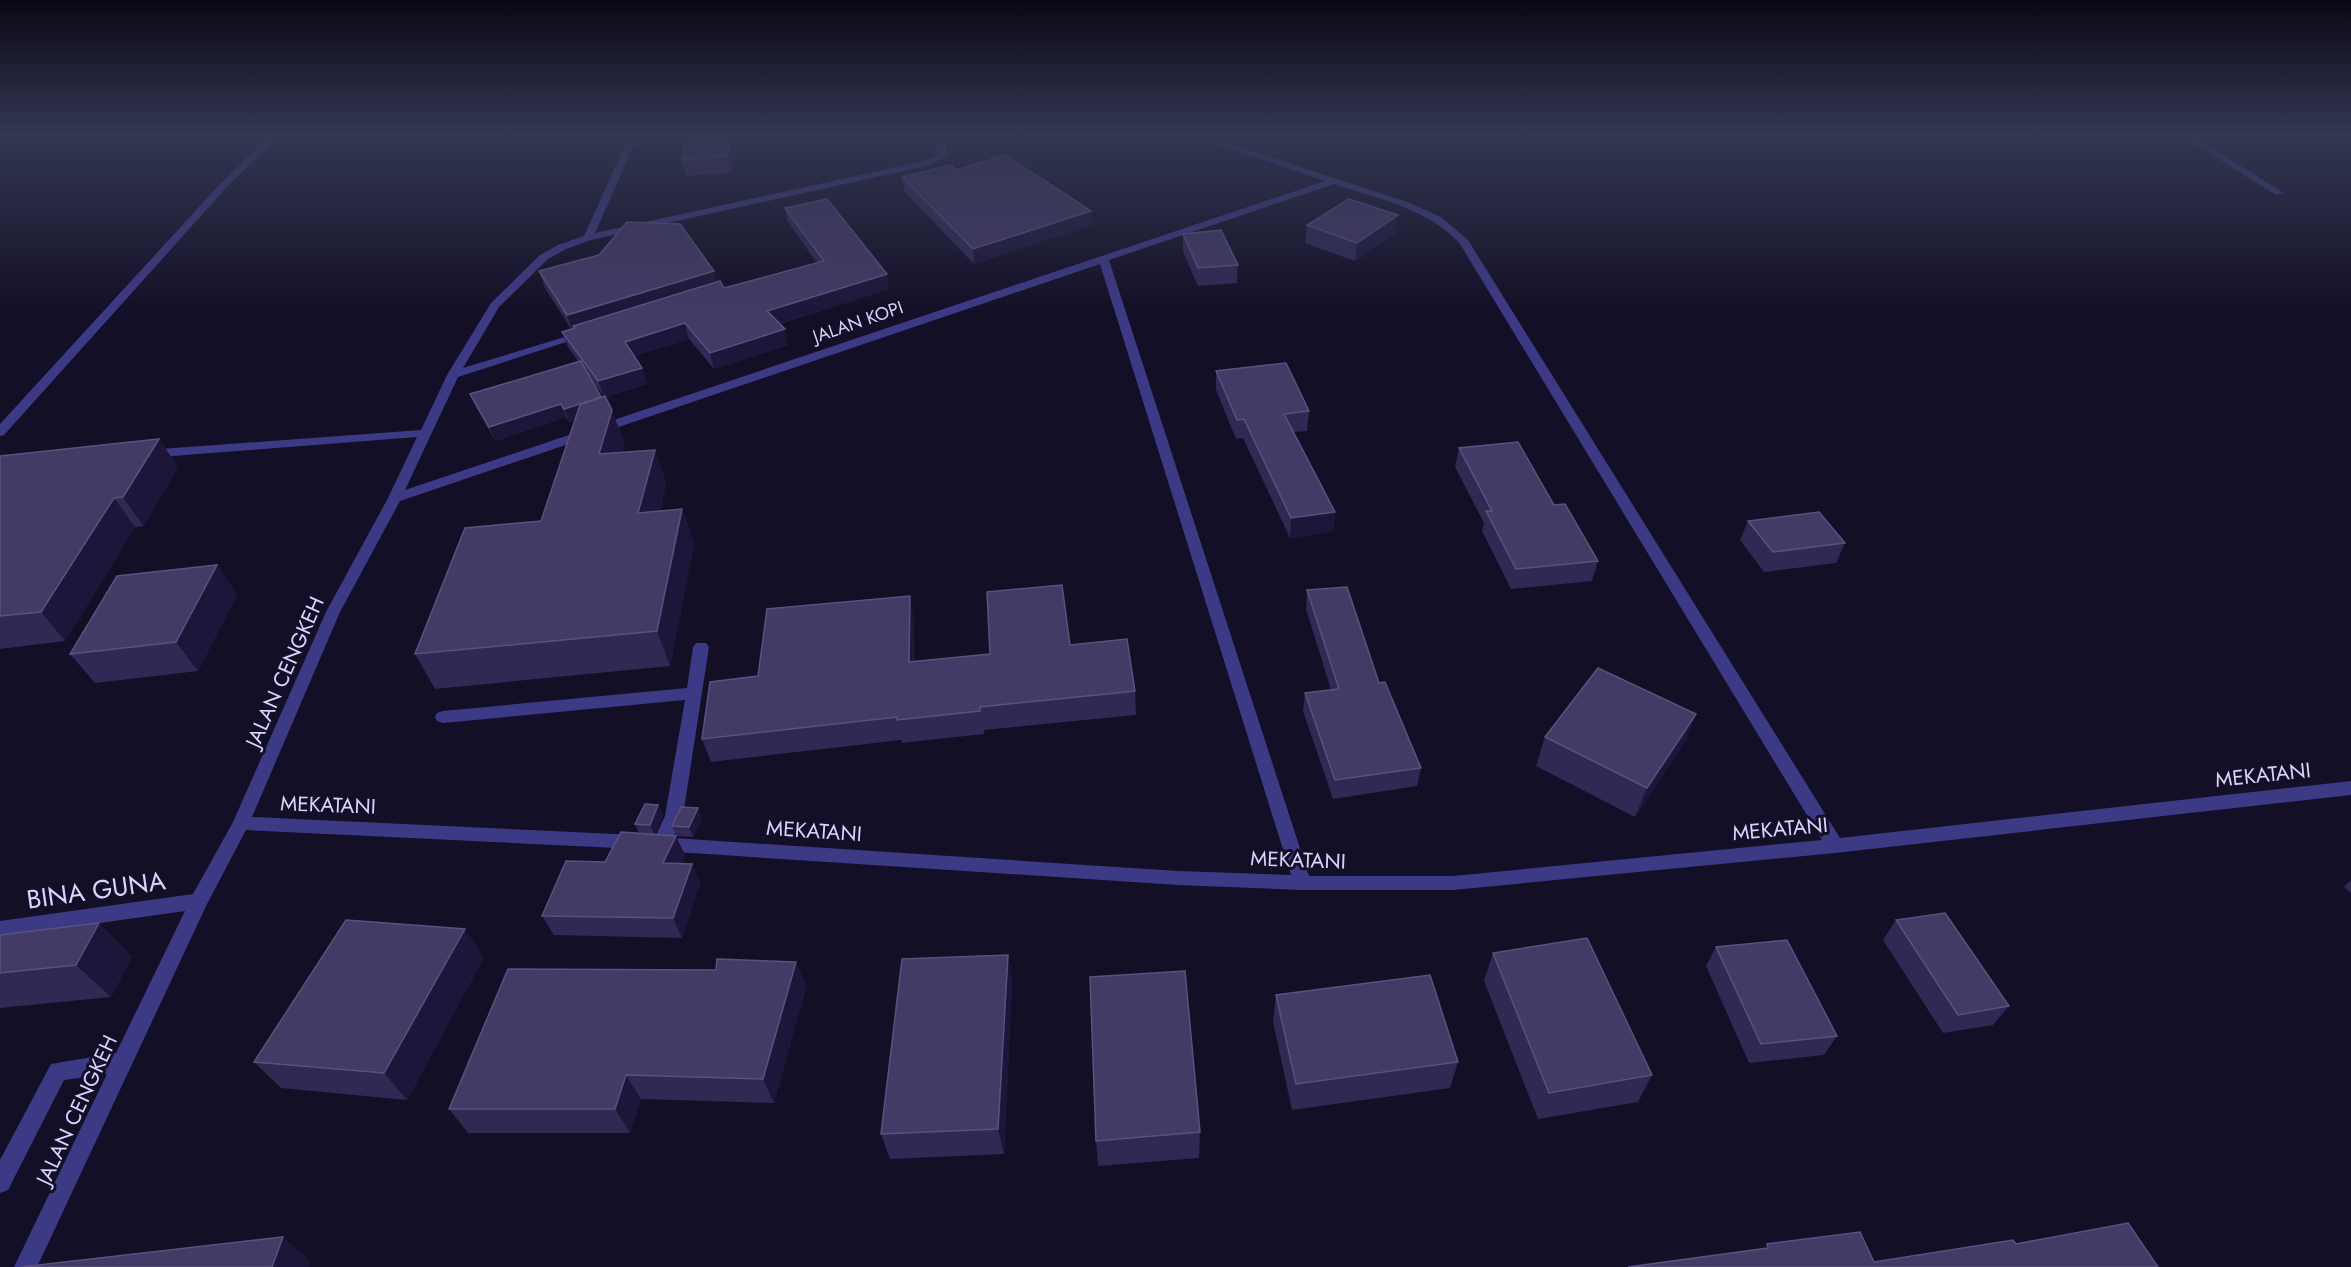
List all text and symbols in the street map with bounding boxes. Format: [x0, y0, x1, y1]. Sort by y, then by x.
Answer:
street label: JALAN KOPI [808, 294, 907, 350]
street label: JALAN CENGKEH [237, 592, 332, 755]
street label: MEKATANI [2214, 755, 2312, 795]
street label: MEKATANI [280, 788, 376, 822]
street label: MEKATANI [1731, 810, 1829, 848]
street label: MEKATANI [765, 813, 863, 849]
street label: MEKATANI [1250, 843, 1346, 877]
street label: BINA GUNA [24, 861, 169, 919]
street label: JALAN CENGKEH [28, 1030, 125, 1193]

